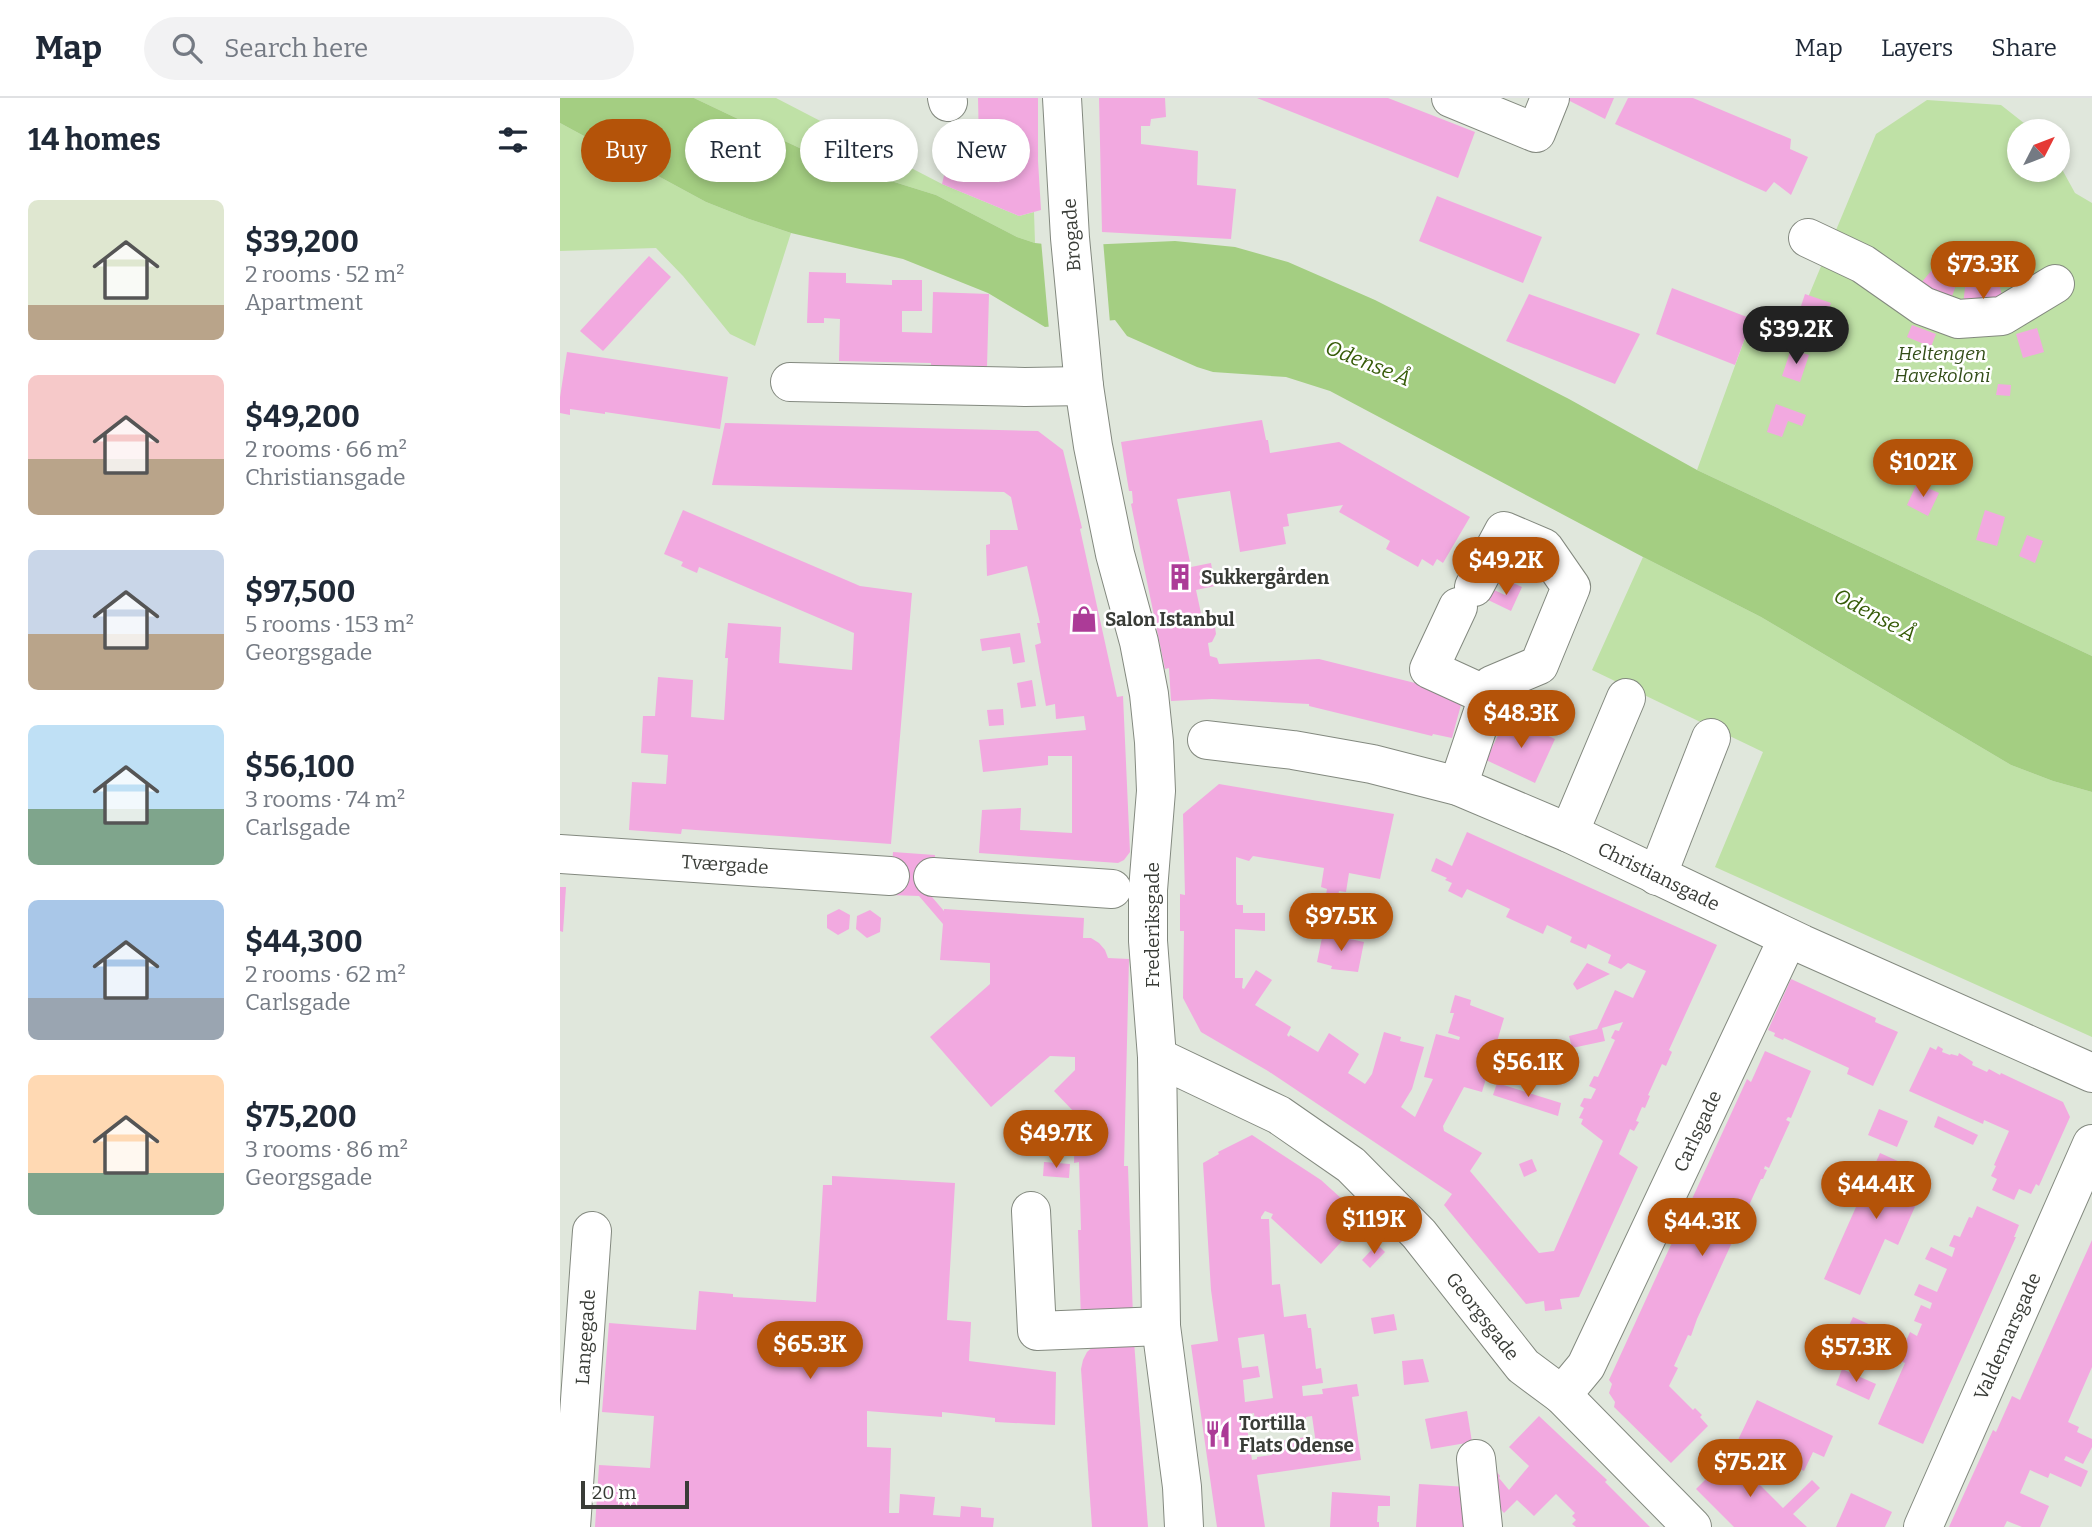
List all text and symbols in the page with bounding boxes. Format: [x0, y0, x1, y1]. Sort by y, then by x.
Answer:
search box [144, 17, 634, 80]
text: Map [35, 28, 102, 68]
icon: search [168, 29, 206, 67]
text: Search here [224, 33, 368, 64]
text: Map [1795, 34, 1843, 62]
text: Layers [1881, 34, 1953, 62]
text: Share [1991, 34, 2057, 62]
chip: Buy [581, 119, 671, 182]
chip: Rent [685, 119, 786, 182]
chip: Filters [800, 119, 918, 182]
chip: New [932, 119, 1030, 182]
north arrow [2007, 119, 2070, 182]
map controls [2007, 119, 2070, 182]
icon: filters [494, 121, 532, 159]
text: 14 homes [28, 122, 161, 158]
street label: Brogade [1057, 198, 1086, 272]
text: $39,200 [245, 224, 359, 260]
icon: home [84, 228, 168, 312]
pin: $73.3K [1926, 242, 2040, 301]
text: $73.3K [1947, 250, 2019, 278]
text: 2 rooms · 52 m² [245, 260, 404, 288]
text: Apartment [245, 288, 363, 316]
pin: $39.2K [1739, 306, 1853, 366]
text: $39.2K [1759, 315, 1833, 343]
water label: Odense Å [1322, 334, 1414, 392]
park label: Heltengen Havekoloni [1894, 342, 1990, 387]
text: $49,200 [245, 399, 360, 435]
icon: home [84, 403, 168, 487]
text: 2 rooms · 66 m² [245, 435, 407, 463]
pin: $102K [1874, 440, 1972, 499]
text: $102K [1889, 448, 1957, 476]
text: Christiansgade [245, 463, 406, 491]
pin: $49.2K [1449, 538, 1563, 597]
text: $49.2K [1468, 546, 1544, 574]
building icon: Sukkergården [1165, 562, 1195, 592]
place label: Sukkergården [1201, 566, 1330, 589]
text: $97,500 [245, 574, 356, 610]
icon: home [84, 578, 168, 662]
water label: Odense Å [1829, 583, 1921, 647]
shop icon: Salon Istanbul [1069, 604, 1099, 634]
place label: Salon Istanbul [1105, 608, 1235, 631]
text: 5 rooms · 153 m² [245, 610, 414, 638]
text: Georgsgade [245, 638, 372, 666]
pin: $48.3K [1464, 690, 1578, 750]
text: $48.3K [1483, 699, 1559, 727]
text: $56,100 [245, 749, 355, 785]
icon: home [84, 753, 168, 837]
text: 3 rooms · 74 m² [245, 785, 405, 813]
text: Carlsgade [245, 813, 351, 841]
street label: Christiansgade [1594, 837, 1723, 916]
street label: Tværgade [681, 850, 769, 879]
street label: Frederiksgade [1141, 862, 1164, 988]
pin: $97.5K [1284, 894, 1398, 953]
text: $97.5K [1305, 902, 1377, 930]
text: $44,300 [245, 924, 363, 960]
icon: home [84, 928, 168, 1012]
text: 2 rooms · 62 m² [245, 960, 406, 988]
text: Carlsgade [245, 988, 351, 1016]
pin: $56.1K [1471, 1040, 1585, 1099]
text: $56.1K [1492, 1048, 1564, 1076]
street label: Carlsgade [1669, 1087, 1726, 1176]
text: $75,200 [245, 1099, 357, 1135]
icon: home [84, 1103, 168, 1187]
pin: $49.7K [999, 1110, 1113, 1170]
text: $49.7K [1019, 1119, 1093, 1147]
text: 3 rooms · 86 m² [245, 1135, 408, 1163]
pin: $44.4K [1819, 1162, 1933, 1221]
text: Georgsgade [245, 1163, 372, 1191]
text: $44.4K [1837, 1170, 1915, 1198]
pin: $119K [1325, 1196, 1423, 1256]
pin: $44.3K [1645, 1198, 1759, 1258]
text: $119K [1342, 1205, 1406, 1233]
text: $44.3K [1664, 1207, 1740, 1235]
street label: Georgsgade [1441, 1268, 1524, 1365]
street label: Valdemarsgade [1969, 1269, 2046, 1404]
street label: Langegade [571, 1288, 600, 1386]
pin: $65.3K [753, 1322, 867, 1381]
pin: $57.3K [1799, 1324, 1913, 1384]
text: $65.3K [773, 1330, 847, 1358]
text: $57.3K [1821, 1333, 1891, 1361]
place label: Tortilla Flats Odense [1239, 1412, 1354, 1457]
restaurant icon: Tortilla Flats Odense [1203, 1419, 1233, 1449]
pin: $75.2K [1693, 1440, 1807, 1499]
text: $75.2K [1714, 1448, 1786, 1476]
scale bar [581, 1478, 690, 1510]
text: 20 m [592, 1481, 636, 1504]

